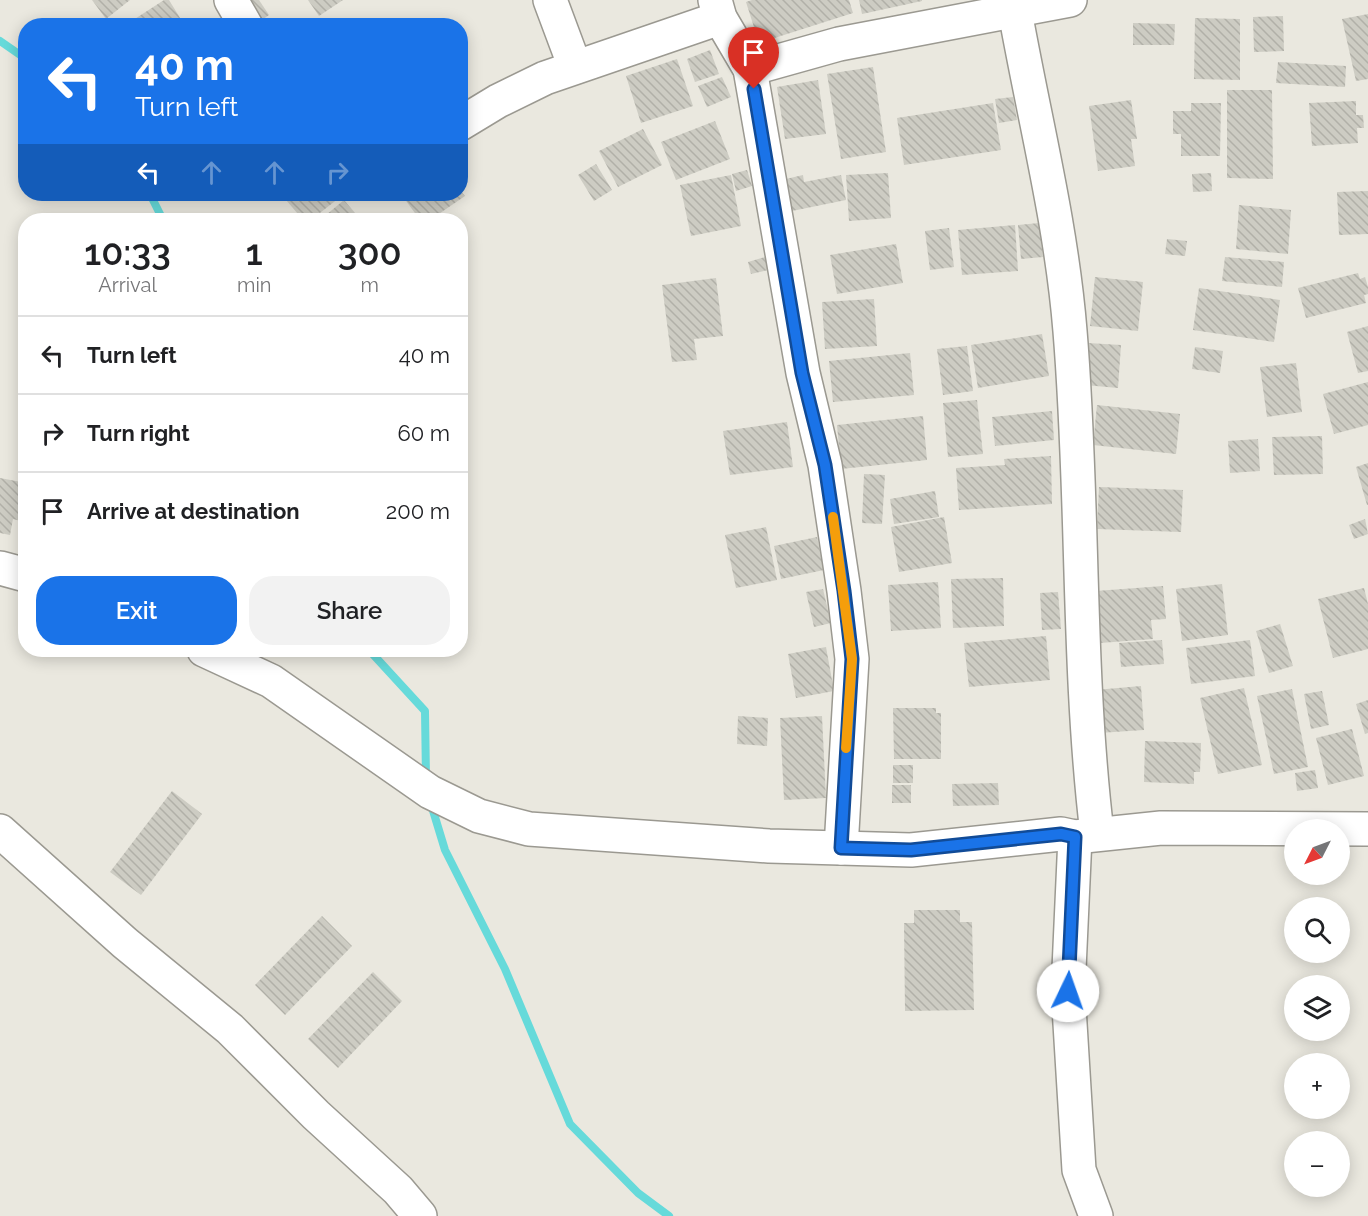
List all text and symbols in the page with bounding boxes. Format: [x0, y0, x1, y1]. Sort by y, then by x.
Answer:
pin [728, 27, 779, 89]
icon: arrive [737, 36, 770, 69]
text: 40 m [135, 41, 234, 90]
icon: left [36, 42, 114, 120]
text: Turn left [135, 91, 238, 122]
icon: left [132, 156, 165, 189]
icon: ahead [195, 156, 228, 189]
icon: ahead [258, 156, 291, 189]
icon: right [321, 156, 354, 189]
text: 10:33 [84, 231, 171, 273]
text: 1 [246, 231, 263, 273]
text: 300 [338, 231, 402, 273]
text: Arrival [98, 273, 157, 297]
text: min [237, 273, 272, 297]
text: m [361, 273, 379, 297]
icon: left [36, 339, 69, 372]
text: Turn left [87, 342, 177, 368]
text: 40 m [399, 342, 450, 368]
icon: right [36, 417, 69, 450]
text: Turn right [87, 420, 190, 446]
text: 60 m [397, 420, 450, 446]
icon: arrive [36, 495, 69, 528]
text: Arrive at destination [87, 498, 300, 524]
text: 200 m [386, 498, 450, 524]
button: Exit [36, 576, 237, 645]
button: Share [249, 576, 450, 645]
north arrow [1284, 819, 1350, 885]
map controls [1284, 819, 1350, 1197]
button: search [1284, 897, 1350, 963]
position arrow [1036, 959, 1100, 1023]
button: layers [1284, 975, 1350, 1041]
button: + [1284, 1053, 1350, 1119]
button: − [1284, 1131, 1350, 1197]

